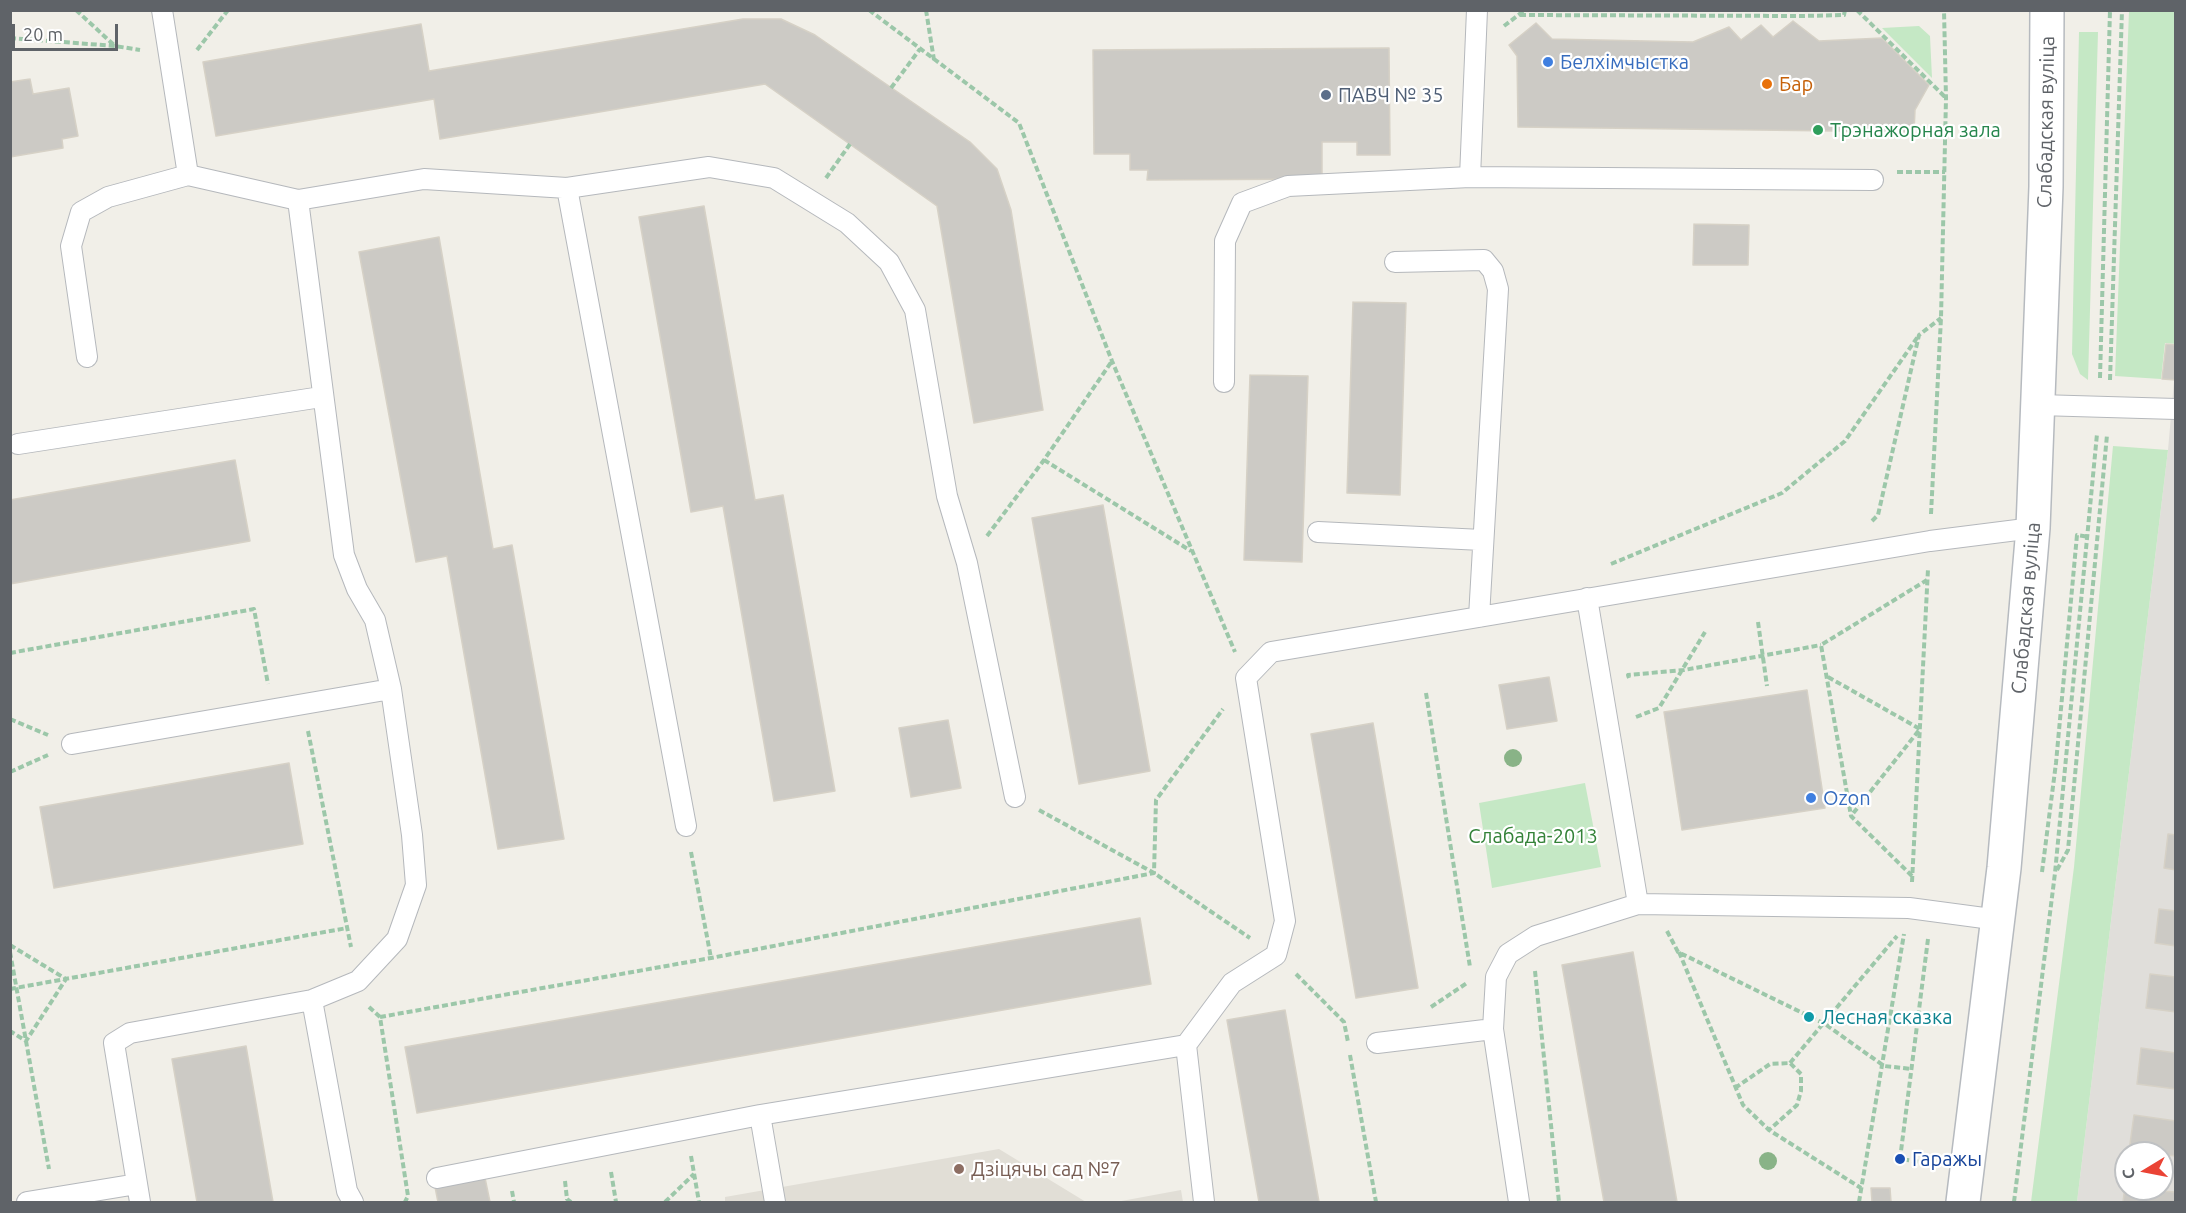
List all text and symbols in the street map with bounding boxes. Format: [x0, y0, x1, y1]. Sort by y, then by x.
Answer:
scale bar [15, 12, 122, 50]
text: 20 m [23, 24, 63, 44]
street label: Слабадская вуліца [2032, 36, 2060, 208]
place label: Белхімчыстка [1560, 50, 1689, 74]
marker: Белхімчыстка [1541, 55, 1555, 69]
place label: Бар [1779, 72, 1813, 96]
marker: Бар [1760, 77, 1774, 91]
place label: ПАВЧ № 35 [1338, 83, 1443, 107]
marker: ПАВЧ № 35 [1319, 88, 1333, 102]
place label: Трэнажорная зала [1830, 118, 2001, 142]
marker: Трэнажорная зала [1811, 123, 1825, 137]
street label: Слабадская вуліца [2007, 521, 2045, 695]
place label: Ozon [1823, 786, 1871, 810]
marker: Ozon [1804, 791, 1818, 805]
park label: Слабада-2013 [1468, 824, 1598, 848]
place label: Лесная сказка [1821, 1005, 1952, 1029]
marker: Лесная сказка [1802, 1010, 1816, 1024]
north arrow [2114, 1141, 2174, 1201]
place label: Гаражы [1912, 1147, 1982, 1171]
marker: Гаражы [1893, 1152, 1907, 1166]
place label: Дзіцячы сад №7 [971, 1157, 1121, 1181]
marker: Дзіцячы сад №7 [952, 1162, 966, 1176]
text: С [2118, 1167, 2138, 1180]

